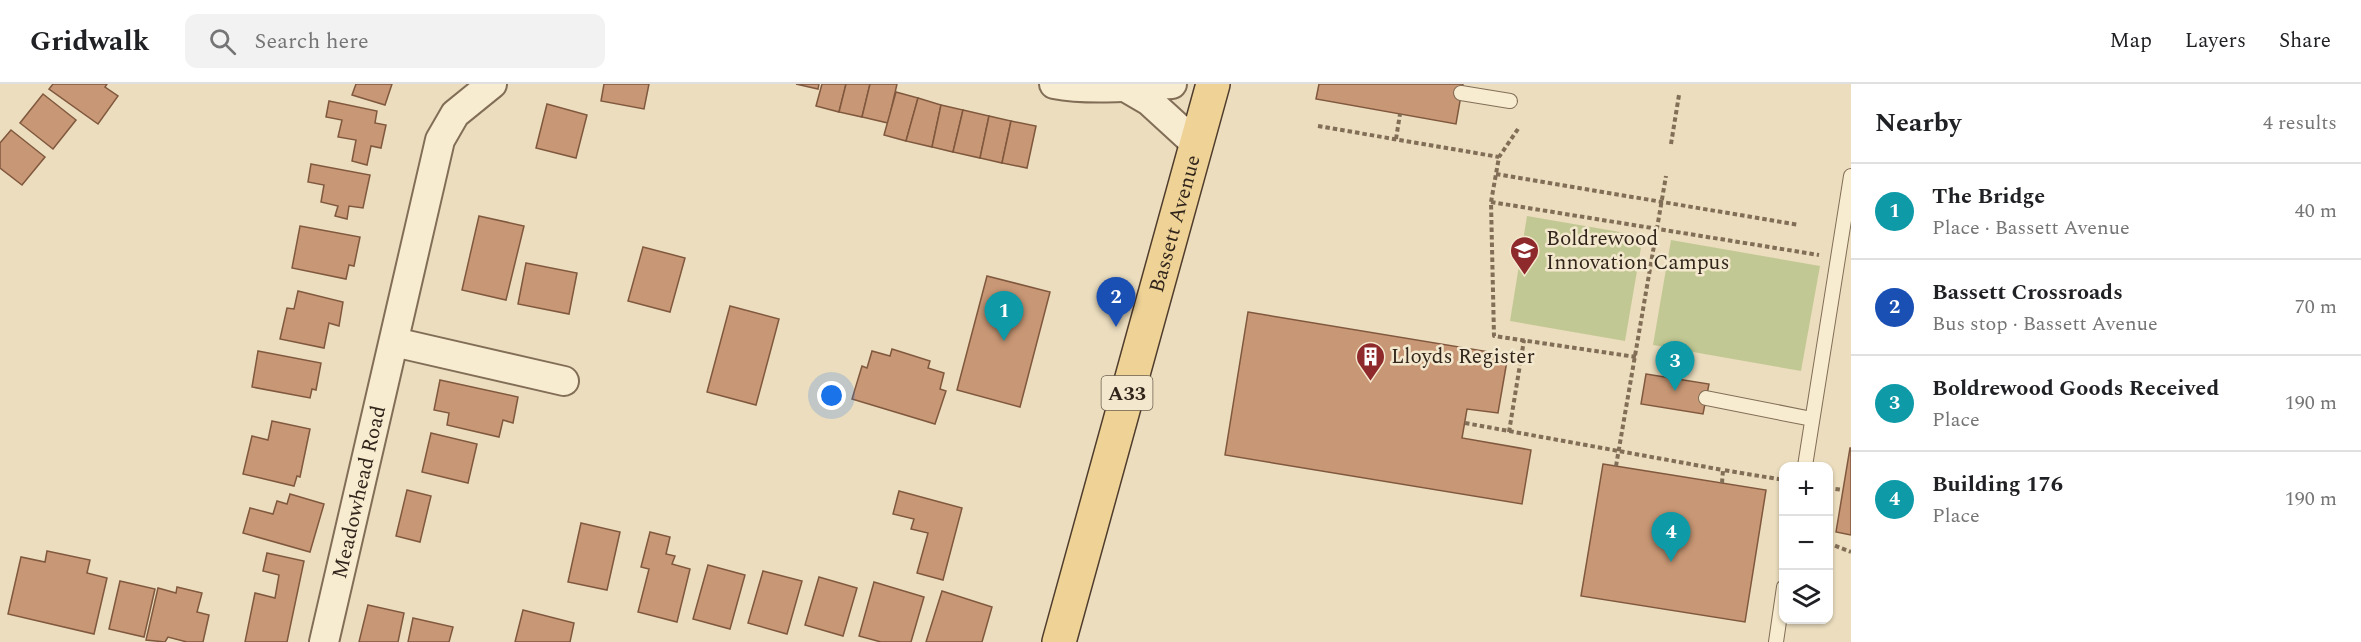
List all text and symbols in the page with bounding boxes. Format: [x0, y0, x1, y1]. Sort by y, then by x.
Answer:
search box [185, 14, 605, 68]
text: Gridwalk [30, 20, 149, 63]
icon: search [206, 25, 239, 58]
text: Search here [254, 25, 369, 58]
text: Map [2110, 25, 2152, 57]
text: Layers [2185, 25, 2246, 57]
text: Share [2279, 25, 2331, 57]
text: Nearby [1875, 103, 1961, 143]
text: 4 results [2263, 108, 2337, 138]
street label: Bassett Avenue [1141, 151, 1210, 296]
text: The Bridge [1932, 180, 2045, 213]
text: 1 [1889, 196, 1900, 226]
text: 40 m [2295, 196, 2337, 226]
text: Place · Bassett Avenue [1932, 213, 2130, 243]
place label: Boldrewood Innovation Campus [1546, 223, 1729, 279]
school or university icon: Boldrewood Innovation Campus [1509, 234, 1541, 276]
text: Bassett Crossroads [1932, 276, 2123, 309]
pin: 2 [1096, 278, 1136, 327]
pin: 1 [984, 292, 1024, 341]
text: 2 [1889, 292, 1900, 322]
text: 70 m [2295, 292, 2337, 322]
text: Bus stop · Bassett Avenue [1932, 309, 2158, 339]
building icon: Lloyds Register [1354, 340, 1386, 382]
place label: Lloyds Register [1391, 341, 1535, 373]
pin: 3 [1656, 342, 1694, 391]
text: Boldrewood Goods Received [1932, 372, 2219, 405]
road number: A33 [1102, 376, 1152, 410]
your location [817, 381, 846, 410]
text: 3 [1889, 388, 1900, 418]
text: 190 m [2285, 388, 2337, 418]
street label: Meadowhead Road [324, 402, 395, 582]
text: Place [1932, 405, 1980, 435]
map controls [1779, 462, 1833, 624]
button: + [1779, 462, 1833, 516]
text: Building 176 [1932, 468, 2063, 501]
text: 4 [1889, 484, 1900, 514]
text: 190 m [2285, 484, 2337, 514]
text: Place [1932, 501, 1980, 531]
pin: 4 [1652, 512, 1690, 562]
button: − [1779, 516, 1833, 570]
button: layers [1779, 570, 1833, 624]

